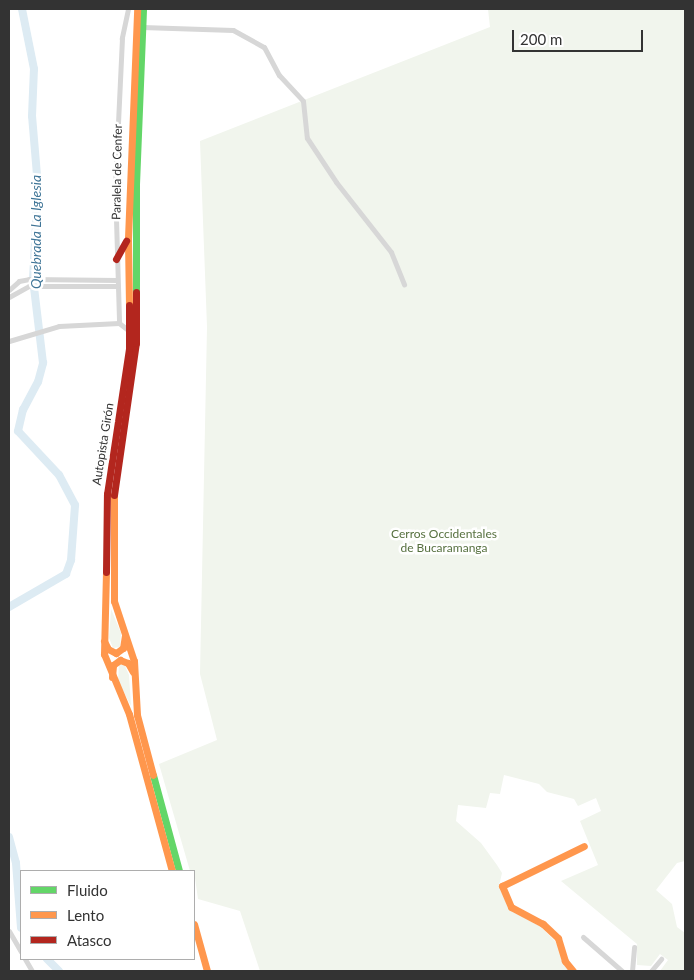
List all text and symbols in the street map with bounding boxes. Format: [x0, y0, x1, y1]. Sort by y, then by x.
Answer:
scale bar [514, 20, 645, 52]
text: 200 m [520, 30, 562, 48]
street label: Paralela de Cenfer [109, 124, 125, 220]
water label: Quebrada La Iglesia [28, 175, 44, 289]
street label: Autopista Girón [89, 402, 117, 486]
park label: Cerros Occidentales de Bucaramanga [391, 527, 497, 555]
legend [20, 870, 195, 960]
text: Fluido [67, 881, 108, 899]
text: Lento [67, 906, 104, 924]
text: Atasco [67, 931, 112, 949]

